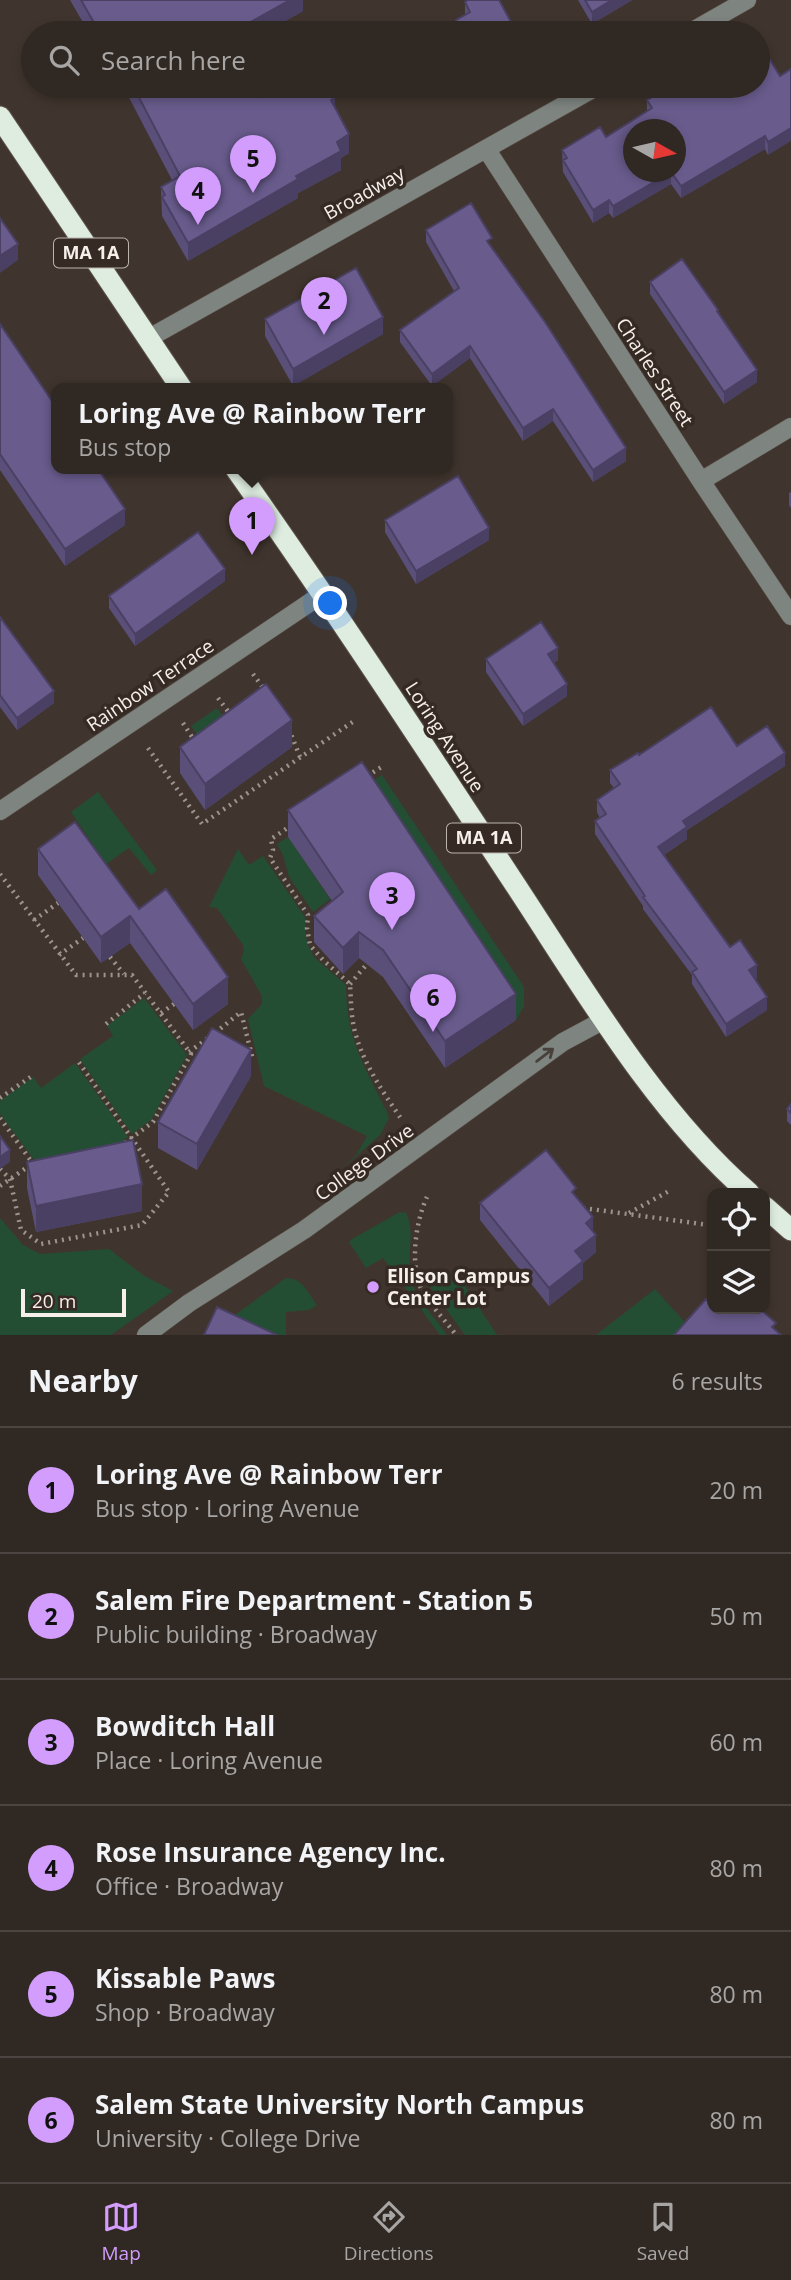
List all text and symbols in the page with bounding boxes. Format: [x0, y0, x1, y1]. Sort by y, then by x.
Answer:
search box [21, 21, 770, 98]
icon: search [45, 41, 83, 79]
text: Search here [101, 42, 246, 78]
north arrow [623, 119, 686, 182]
pin: 5 [230, 135, 276, 193]
street label: Broadway [319, 160, 409, 226]
pin: 4 [175, 167, 221, 225]
road number: MA 1A [54, 239, 128, 268]
pin: 2 [301, 277, 347, 335]
street label: Charles Street [610, 313, 700, 431]
popup [51, 383, 453, 474]
text: Loring Ave @ Rainbow Terr [78, 395, 426, 431]
text: Bus stop [78, 431, 171, 463]
pin: 1 [229, 497, 275, 555]
your location [313, 586, 347, 620]
street label: Rainbow Terrace [81, 633, 219, 737]
street label: Loring Avenue [400, 677, 490, 797]
road number: MA 1A [447, 824, 521, 852]
pin: 3 [369, 872, 415, 930]
pin: 6 [410, 974, 456, 1032]
one-way arrow [535, 1048, 553, 1063]
street label: College Drive [309, 1117, 419, 1207]
map controls [707, 1188, 770, 1314]
button: locate [707, 1188, 770, 1251]
button: layers [707, 1251, 770, 1314]
place label: Ellison Campus Center Lot [387, 1263, 530, 1311]
marker: Ellison Campus Center Lot [365, 1279, 381, 1295]
scale bar [21, 1286, 126, 1318]
text: 20 m [32, 1288, 76, 1314]
text: Nearby [28, 1360, 138, 1401]
text: 6 results [672, 1365, 763, 1397]
text: Loring Ave @ Rainbow Terr [95, 1456, 442, 1492]
text: 1 [44, 1474, 58, 1506]
text: 20 m [709, 1474, 763, 1506]
text: Bus stop · Loring Avenue [95, 1492, 360, 1524]
text: Salem Fire Department - Station 5 [95, 1582, 533, 1618]
text: 2 [44, 1600, 58, 1632]
text: 50 m [709, 1600, 763, 1632]
text: Public building · Broadway [95, 1618, 377, 1650]
text: Bowditch Hall [95, 1708, 275, 1744]
text: 3 [44, 1726, 58, 1758]
text: 60 m [709, 1726, 763, 1758]
text: Place · Loring Avenue [95, 1744, 323, 1776]
text: Rose Insurance Agency Inc. [95, 1834, 446, 1870]
text: 4 [44, 1852, 58, 1884]
text: 80 m [709, 1852, 763, 1884]
text: Office · Broadway [95, 1870, 283, 1902]
text: Kissable Paws [95, 1960, 275, 1996]
text: 5 [44, 1978, 58, 2010]
text: 80 m [709, 1978, 763, 2010]
text: Shop · Broadway [95, 1996, 275, 2028]
text: Salem State University North Campus [95, 2086, 584, 2122]
text: 6 [44, 2104, 58, 2136]
text: 80 m [709, 2104, 763, 2136]
text: University · College Drive [95, 2122, 361, 2154]
tab: Map [102, 2198, 141, 2266]
tab: Directions [344, 2198, 434, 2266]
tab: Saved [637, 2198, 689, 2266]

